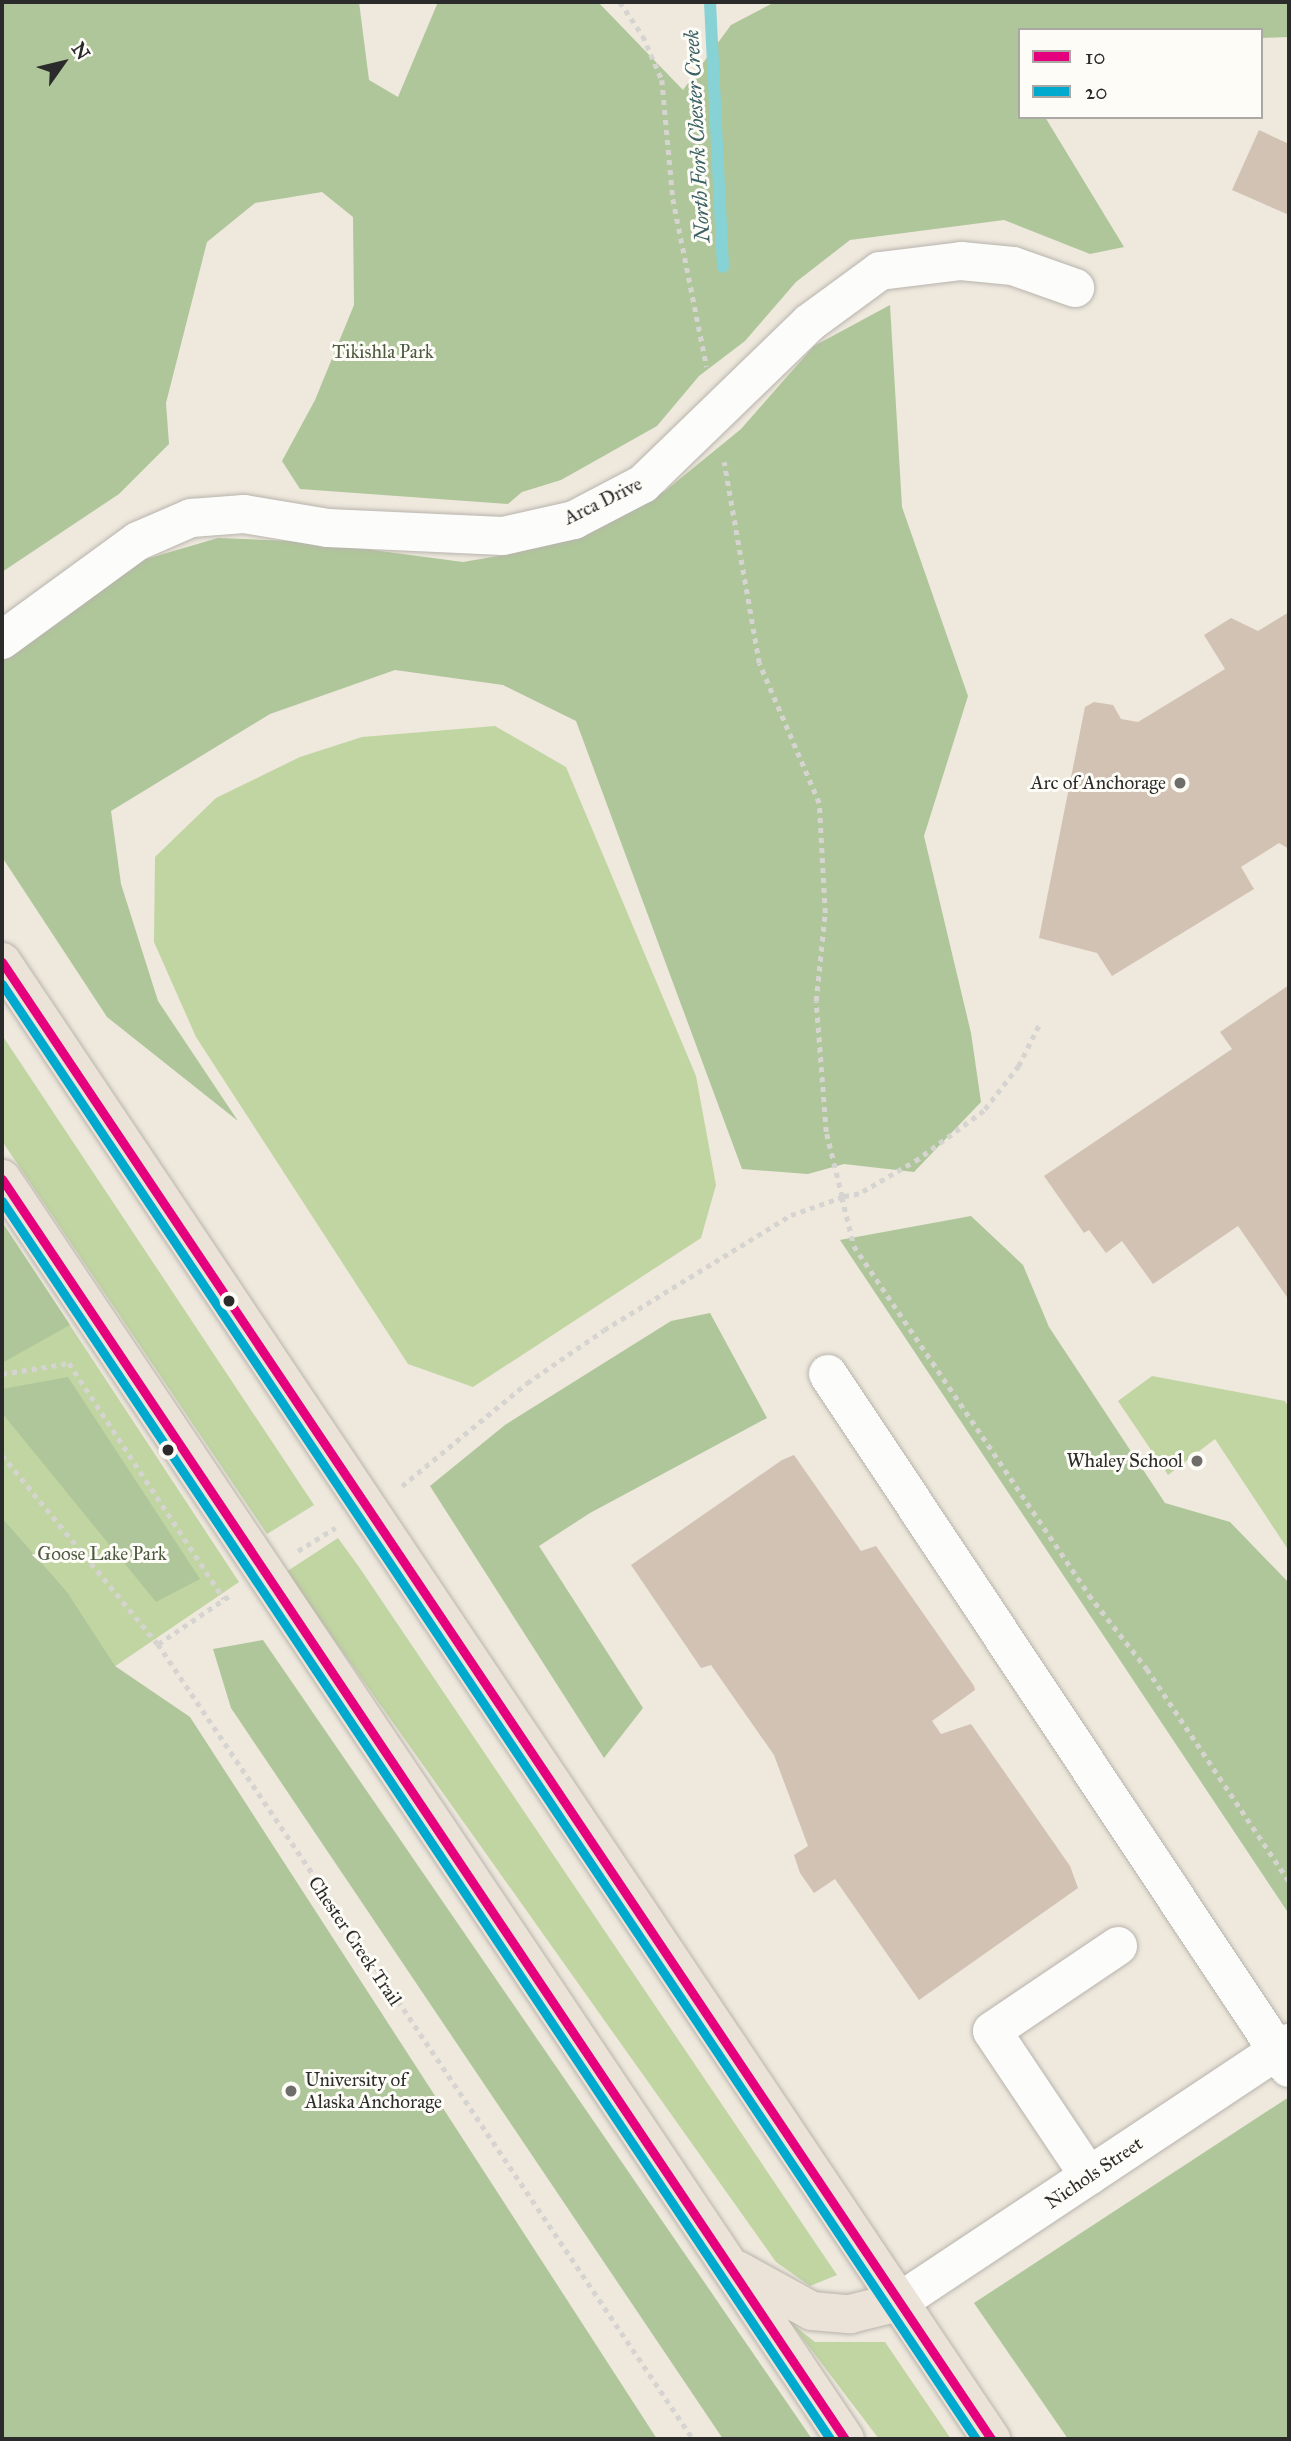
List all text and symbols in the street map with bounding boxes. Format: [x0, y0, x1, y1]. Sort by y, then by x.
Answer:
north arrow [28, 28, 98, 98]
legend [1018, 28, 1263, 119]
water label: North Fork Chester Creek [679, 29, 715, 243]
text: N [67, 38, 95, 64]
text: 10 [1085, 44, 1105, 70]
text: 20 [1085, 79, 1108, 105]
park label: Tikishla Park [332, 341, 434, 363]
street label: Arca Drive [560, 472, 646, 530]
place label: Arc of Anchorage [1031, 772, 1166, 794]
marker: Arc of Anchorage [1172, 775, 1188, 791]
unlabelled marker [222, 1294, 236, 1308]
unlabelled marker [161, 1443, 175, 1457]
place label: Whaley School [1066, 1450, 1183, 1472]
marker: Whaley School [1189, 1453, 1205, 1469]
park label: Goose Lake Park [37, 1543, 167, 1565]
street label: Chester Creek Trail [303, 1872, 407, 2010]
place label: University of Alaska Anchorage [305, 2069, 442, 2113]
marker: University of Alaska Anchorage [283, 2083, 299, 2099]
street label: Nichols Street [1041, 2132, 1147, 2214]

